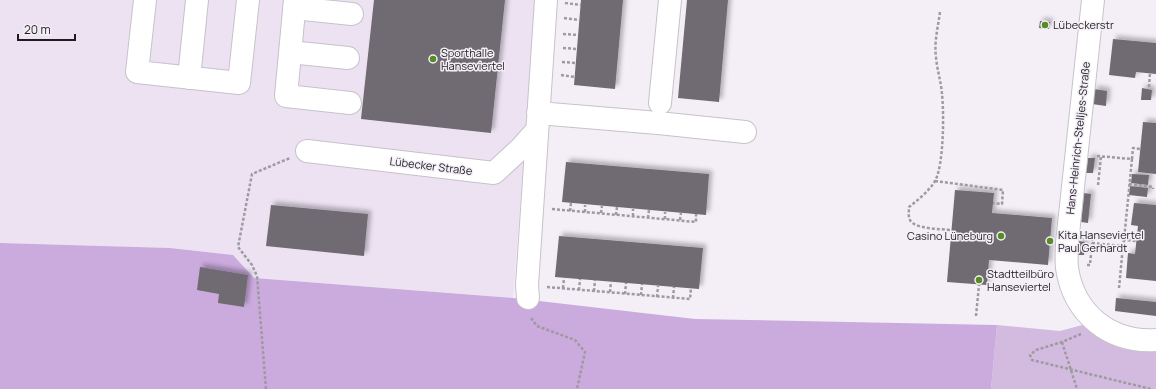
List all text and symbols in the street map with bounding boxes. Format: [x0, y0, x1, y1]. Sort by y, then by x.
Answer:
scale bar [18, 16, 75, 42]
place label: Lübeckerstr [1053, 17, 1114, 32]
marker: Lübeckerstr [1040, 20, 1050, 30]
text: 20 m [24, 21, 51, 38]
place label: Sporthalle Hanseviertel [441, 45, 505, 73]
marker: Sporthalle Hanseviertel [428, 54, 438, 64]
street label: Hans-Heinrich-Stelljes-Straße [1062, 60, 1093, 215]
street label: Lübecker Straße [389, 153, 474, 178]
place label: Kita Hanseviertel Paul Gerhardt [1058, 227, 1144, 255]
place label: Casino Lüneburg [907, 228, 993, 243]
marker: Casino Lüneburg [996, 231, 1006, 241]
marker: Kita Hanseviertel Paul Gerhardt [1045, 236, 1055, 246]
place label: Stadtteilbüro Hanseviertel [987, 266, 1054, 294]
marker: Stadtteilbüro Hanseviertel [974, 275, 984, 285]

